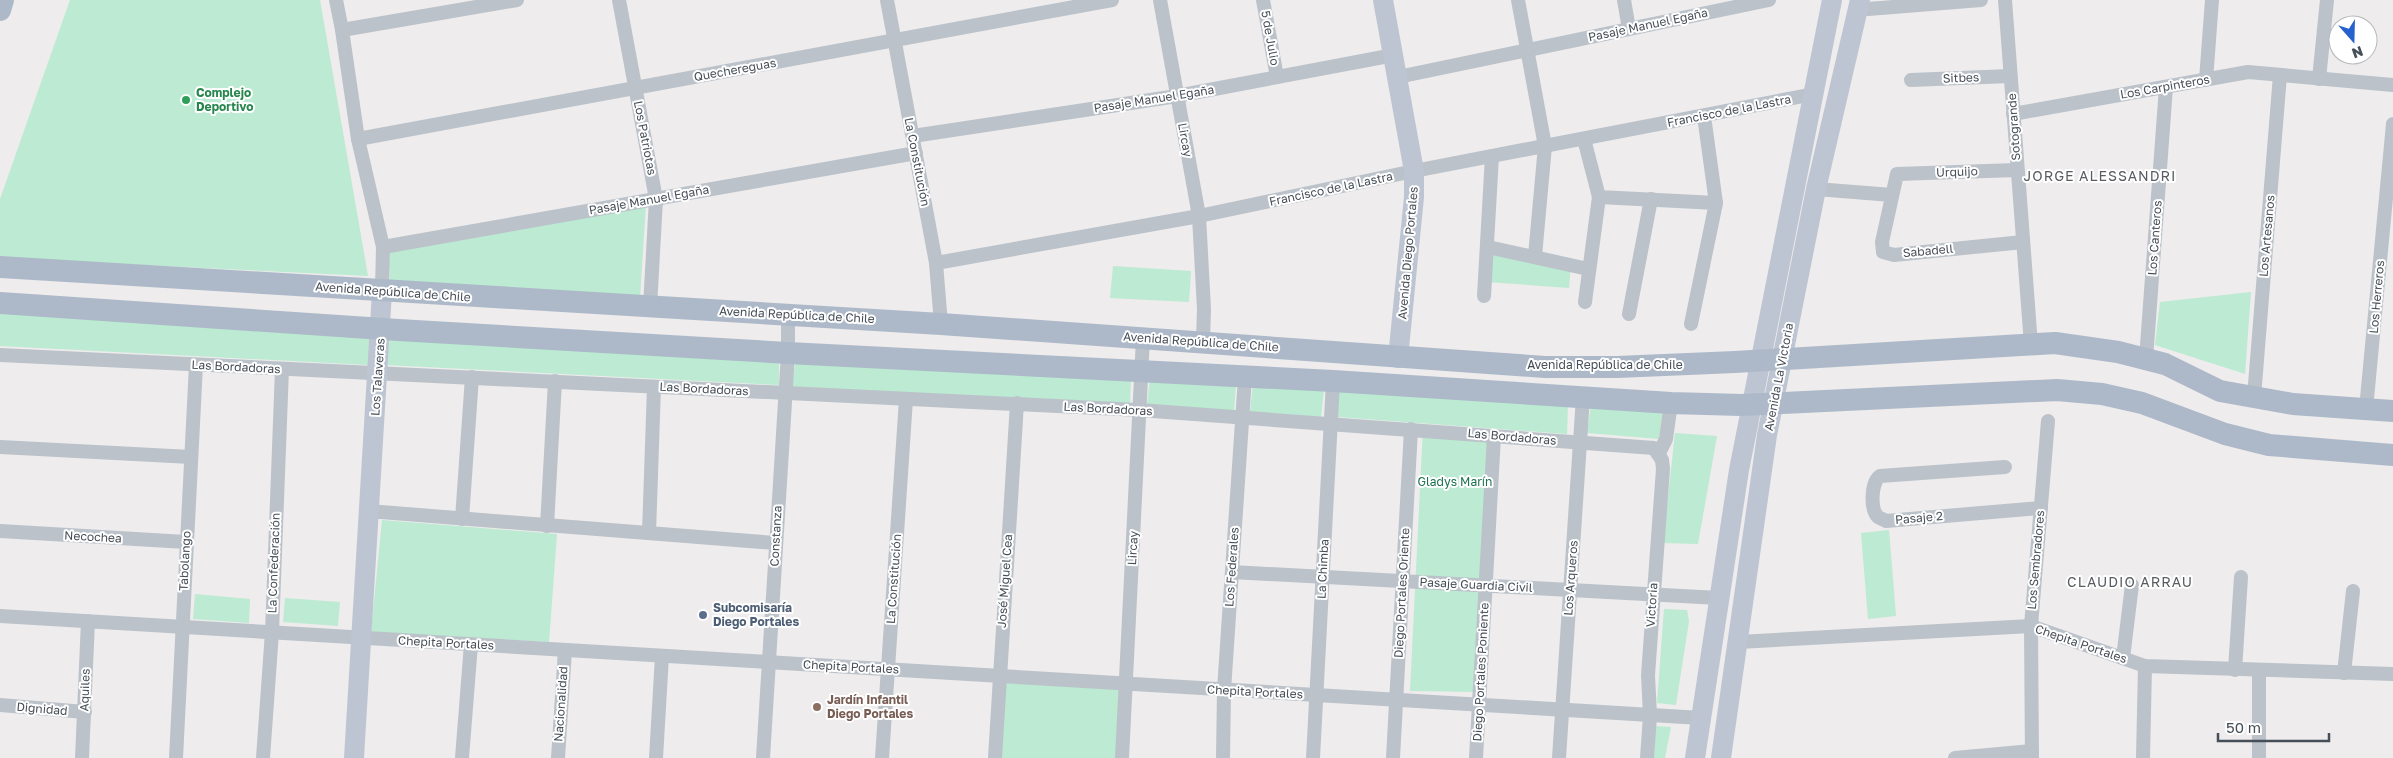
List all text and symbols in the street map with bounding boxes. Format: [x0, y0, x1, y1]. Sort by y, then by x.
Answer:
street label: Pasaje Manuel Egaña [1587, 5, 1709, 45]
street label: 5 de Julio [1258, 9, 1283, 67]
north arrow [2328, 15, 2378, 65]
text: N [2350, 43, 2366, 62]
street label: Quechereguas [693, 55, 777, 84]
street label: Sitbes [1943, 69, 1979, 86]
street label: Los Carpinteros [2119, 71, 2211, 102]
street label: Pasaje Manuel Egaña [1093, 82, 1215, 115]
place label: Complejo Deportivo [196, 85, 253, 114]
street label: Francisco de la Lastra [1666, 91, 1792, 130]
street label: Sotogrande [2004, 93, 2023, 161]
marker: Complejo Deportivo [180, 94, 192, 106]
street label: Los Patriotas [631, 99, 660, 176]
street label: La Constitución [902, 116, 933, 208]
street label: Lircay [1175, 122, 1196, 158]
street label: Urquijo [1936, 163, 1978, 180]
district label: JORGE ALESSANDRI [2024, 167, 2176, 184]
street label: Francisco de la Lastra [1268, 168, 1394, 209]
street label: Pasaje Manuel Egaña [588, 182, 710, 217]
street label: Avenida Diego Portales [1394, 186, 1421, 320]
street label: Los Artesanos [2255, 194, 2278, 278]
street label: Los Canteros [2144, 200, 2165, 276]
street label: Sabadell [1902, 241, 1954, 260]
street label: Los Herreros [2366, 260, 2387, 334]
street label: Avenida República de Chile [315, 279, 471, 304]
street label: Avenida República de Chile [719, 303, 875, 326]
street label: Avenida La Victoria [1761, 322, 1796, 432]
street label: Avenida República de Chile [1123, 329, 1279, 354]
street label: Los Talaveras [367, 338, 388, 416]
street label: Las Bordadoras [191, 357, 281, 376]
street label: Avenida República de Chile [1527, 357, 1683, 372]
street label: Las Bordadoras [659, 379, 749, 398]
street label: Las Bordadoras [1063, 399, 1153, 418]
street label: Las Bordadoras [1467, 425, 1557, 448]
park label: Gladys Marín [1418, 474, 1492, 489]
street label: Constanza [766, 505, 785, 567]
street label: Pasaje 2 [1894, 508, 1943, 527]
street label: Los Sembradores [2024, 510, 2047, 610]
street label: La Confederación [264, 512, 283, 614]
street label: Los Federales [1221, 527, 1242, 607]
street label: Diego Portales Oriente [1391, 527, 1412, 658]
street label: Necochea [64, 528, 122, 545]
street label: Tabolango [175, 530, 194, 591]
street label: Lircay [1124, 530, 1141, 566]
street label: La Constitución [883, 533, 904, 625]
street label: José Miguel Cea [994, 534, 1015, 628]
street label: La Chimba [1313, 538, 1332, 599]
street label: Los Arqueros [1560, 540, 1581, 616]
district label: CLAUDIO ARRAU [2067, 573, 2193, 590]
street label: Pasaje Guardia Civil [1419, 574, 1533, 595]
street label: Victoria [1642, 582, 1661, 628]
place label: Subcomisaría Diego Portales [713, 600, 799, 629]
street label: Diego Portales Poniente [1469, 602, 1492, 742]
marker: Subcomisaría Diego Portales [697, 609, 709, 621]
street label: Chepita Portales [2033, 621, 2129, 666]
street label: Chepita Portales [398, 632, 494, 653]
street label: Chepita Portales [803, 656, 899, 677]
street label: Nacionalidad [550, 666, 571, 742]
street label: Aquiles [76, 668, 93, 712]
street label: Chepita Portales [1207, 681, 1303, 702]
place label: Jardín Infantil Diego Portales [827, 692, 913, 721]
street label: Dignidad [16, 699, 68, 718]
marker: Jardín Infantil Diego Portales [811, 701, 823, 713]
scale bar [2218, 710, 2329, 742]
text: 50 m [2226, 718, 2261, 736]

